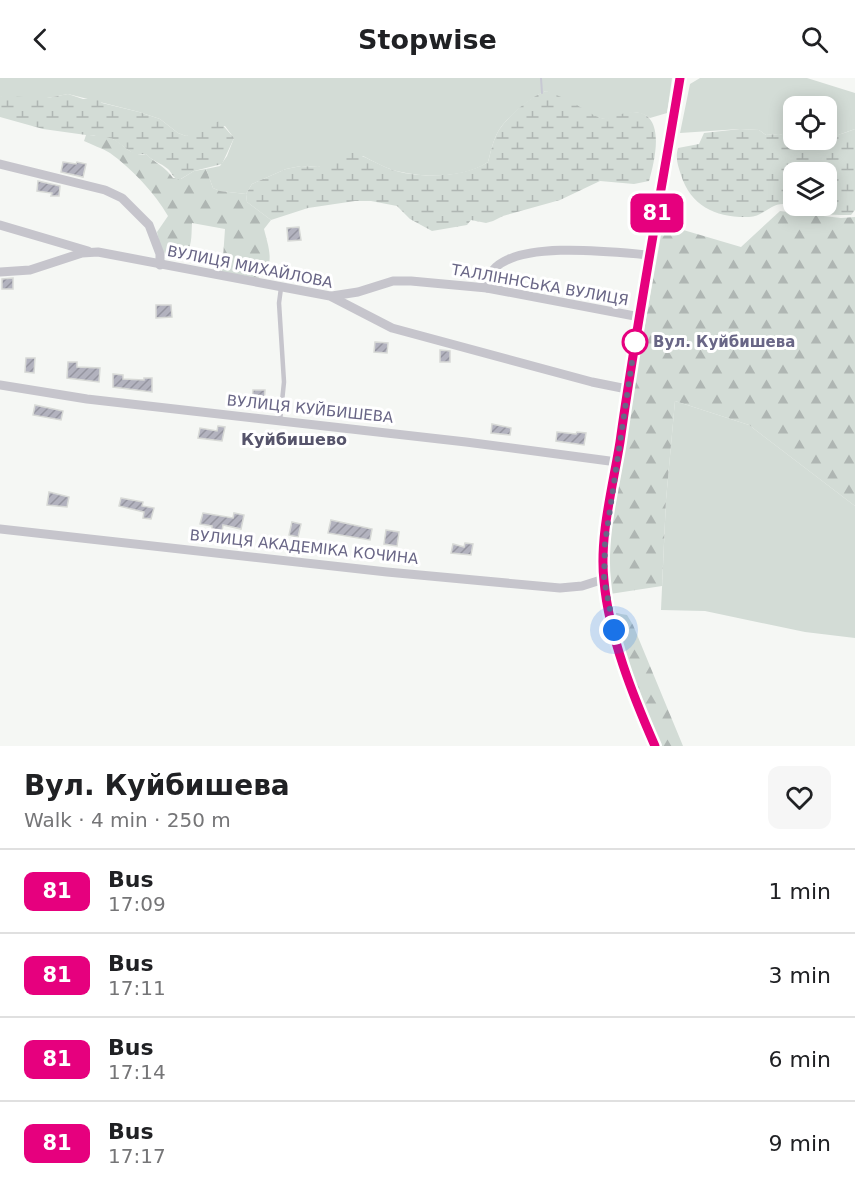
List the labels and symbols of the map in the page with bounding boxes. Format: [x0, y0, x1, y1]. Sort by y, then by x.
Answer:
line badge: 81 [630, 194, 684, 232]
street label: ВУЛИЦЯ МИХАЙЛОВА [166, 241, 335, 292]
street label: ТАЛЛІННСЬКА ВУЛИЦЯ [449, 260, 630, 309]
marker: Вул. Куйбишева [622, 329, 648, 355]
place label: Вул. Куйбишева [653, 333, 795, 351]
street label: ВУЛИЦЯ КУЙБИШЕВА [226, 390, 395, 427]
district label: Куйбишево [241, 430, 347, 449]
street label: ВУЛИЦЯ АКАДЕМІКА КОЧИНА [189, 526, 420, 568]
your location [599, 615, 629, 645]

